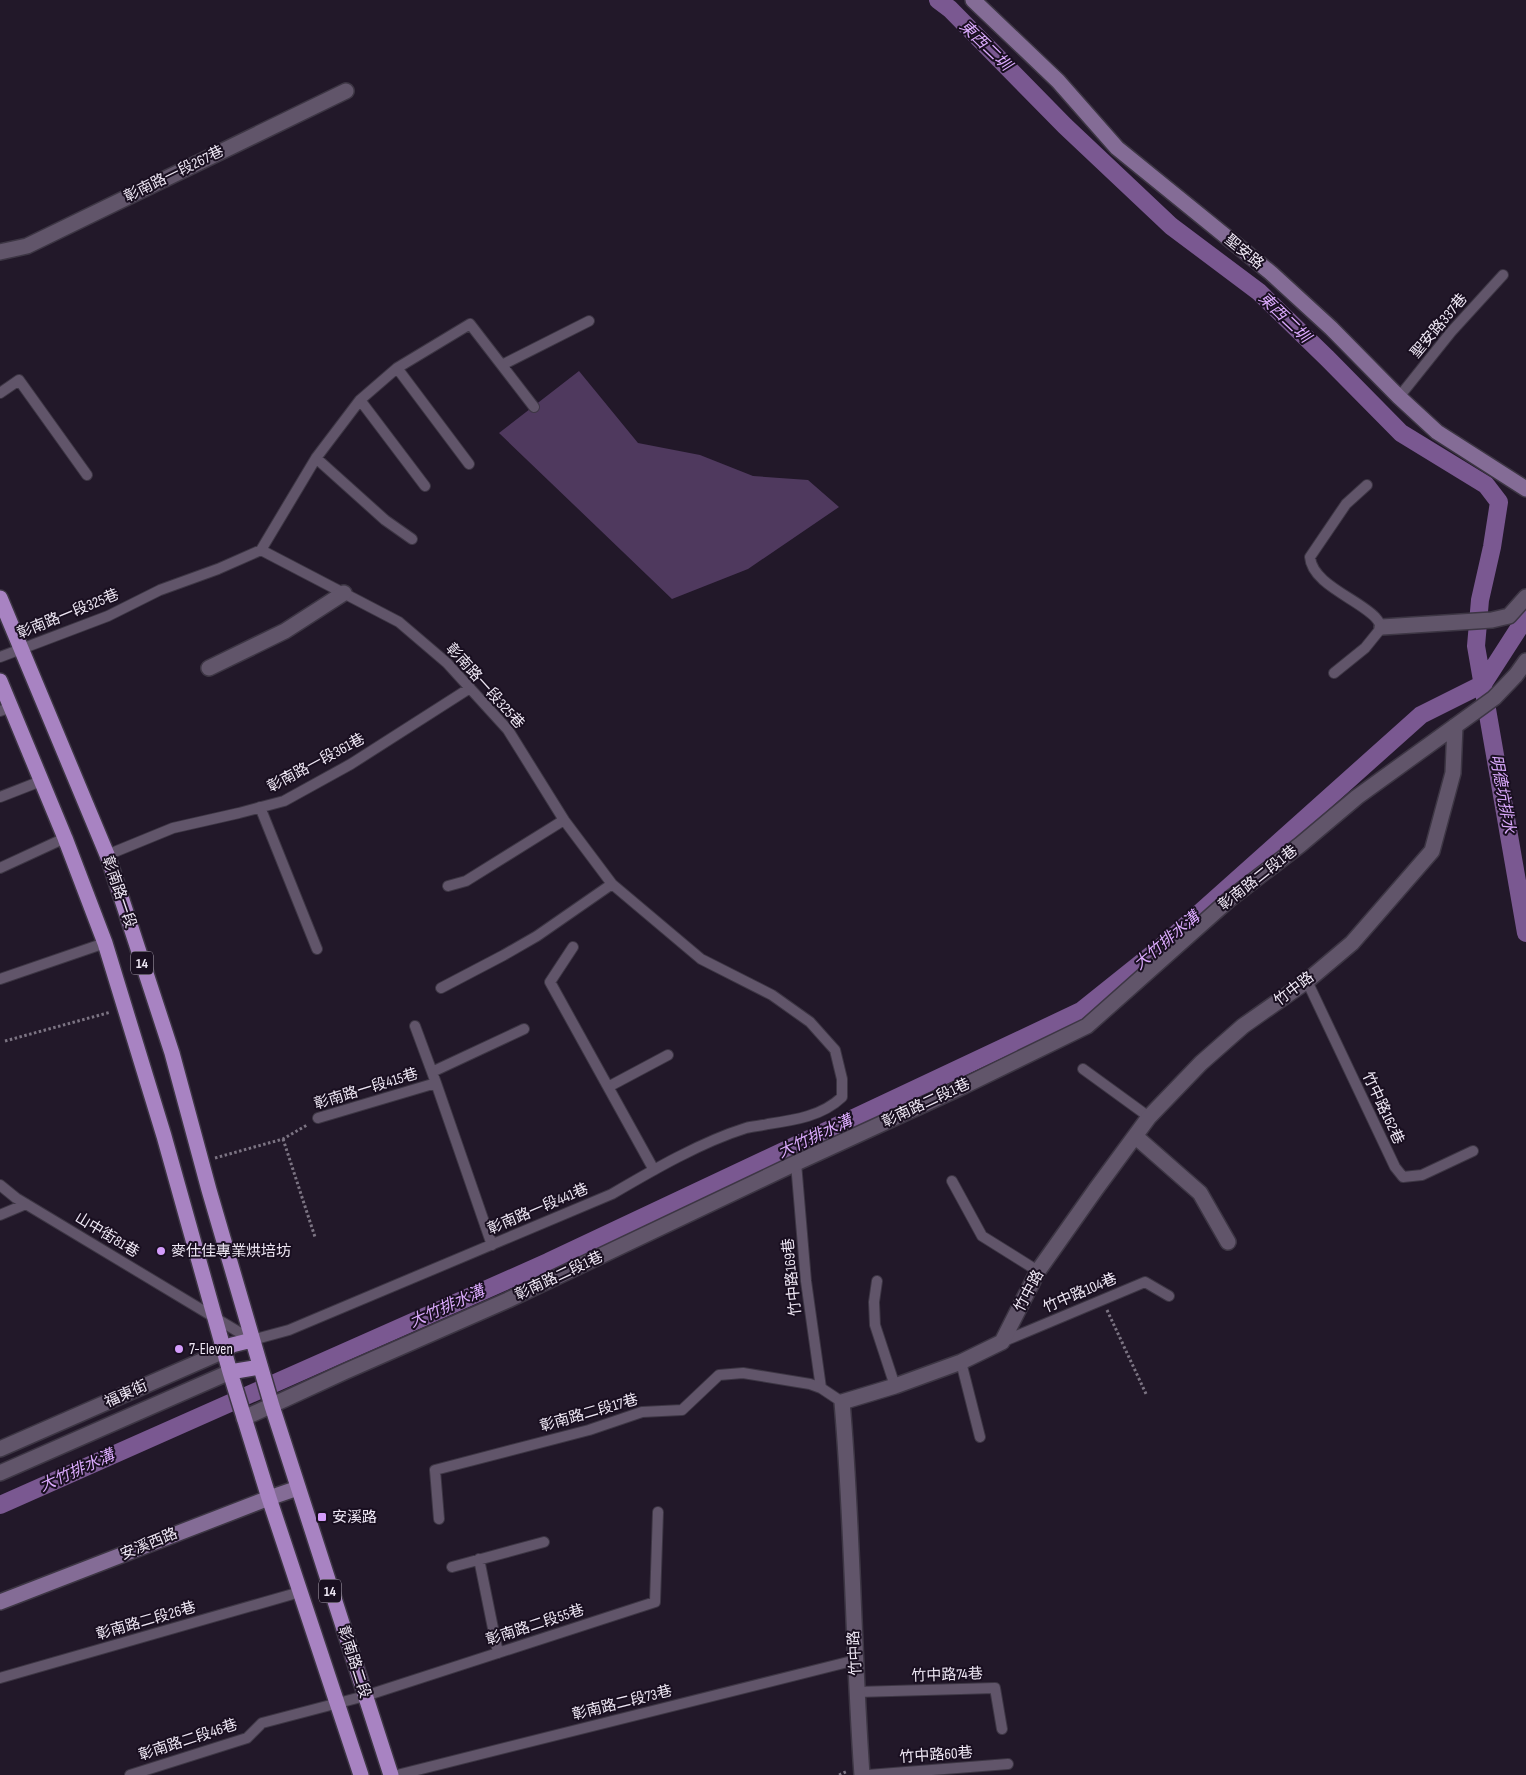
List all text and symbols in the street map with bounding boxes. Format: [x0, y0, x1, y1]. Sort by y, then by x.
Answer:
water label: 東西二圳 [955, 17, 1016, 76]
street label: 彰南路一段267巷 [121, 142, 227, 206]
street label: 聖安路 [1221, 230, 1267, 274]
water label: 東西二圳 [1254, 289, 1315, 348]
street label: 聖安路337巷 [1406, 290, 1472, 362]
street label: 彰南路一段325巷 [14, 585, 122, 643]
street label: 彰南路一段325巷 [442, 639, 528, 733]
street label: 彰南路一段361巷 [264, 729, 368, 797]
water label: 明德坑排水 [1486, 753, 1518, 836]
street label: 彰南路二段1巷 [1215, 841, 1301, 915]
street label: 彰南路一段 [98, 853, 140, 931]
water label: 大竹排水溝 [1130, 907, 1205, 974]
road number: 14 [131, 951, 153, 974]
street label: 竹中路 [1270, 968, 1318, 1010]
street label: 彰南路一段415巷 [312, 1064, 420, 1114]
street label: 竹中路162巷 [1358, 1069, 1408, 1147]
street label: 彰南路二段1巷 [879, 1074, 973, 1132]
water label: 大竹排水溝 [775, 1111, 857, 1163]
street label: 彰南路一段441巷 [485, 1179, 591, 1239]
street label: 山中街81巷 [71, 1208, 143, 1262]
street label: 竹中路169巷 [778, 1237, 806, 1317]
place label: 麥仕佳專業烘培坊 [171, 1242, 291, 1261]
marker: 麥仕佳專業烘培坊 [155, 1245, 167, 1257]
street label: 彰南路二段1巷 [512, 1247, 606, 1305]
street label: 竹中路 [1010, 1267, 1048, 1315]
street label: 竹中路104巷 [1040, 1269, 1120, 1317]
water label: 大竹排水溝 [407, 1281, 489, 1332]
place label: 7-Eleven [189, 1340, 233, 1359]
marker: 7-Eleven [173, 1343, 185, 1355]
street label: 福東街 [102, 1376, 150, 1412]
street label: 彰南路二段17巷 [538, 1390, 640, 1436]
water label: 大竹排水溝 [37, 1445, 119, 1496]
place label: 安溪路 [332, 1508, 377, 1527]
marker: 安溪路 [316, 1511, 328, 1523]
street label: 安溪西路 [118, 1524, 180, 1564]
road number: 14 [319, 1580, 341, 1602]
street label: 彰南路二段26巷 [94, 1598, 198, 1644]
street label: 彰南路二段55巷 [484, 1600, 586, 1650]
street label: 彰南路二段 [333, 1623, 375, 1701]
street label: 竹中路 [844, 1630, 866, 1676]
street label: 竹中路74巷 [911, 1664, 983, 1686]
street label: 彰南路二段73巷 [570, 1681, 674, 1725]
street label: 彰南路二段46巷 [136, 1715, 240, 1765]
street label: 竹中路60巷 [899, 1743, 973, 1767]

